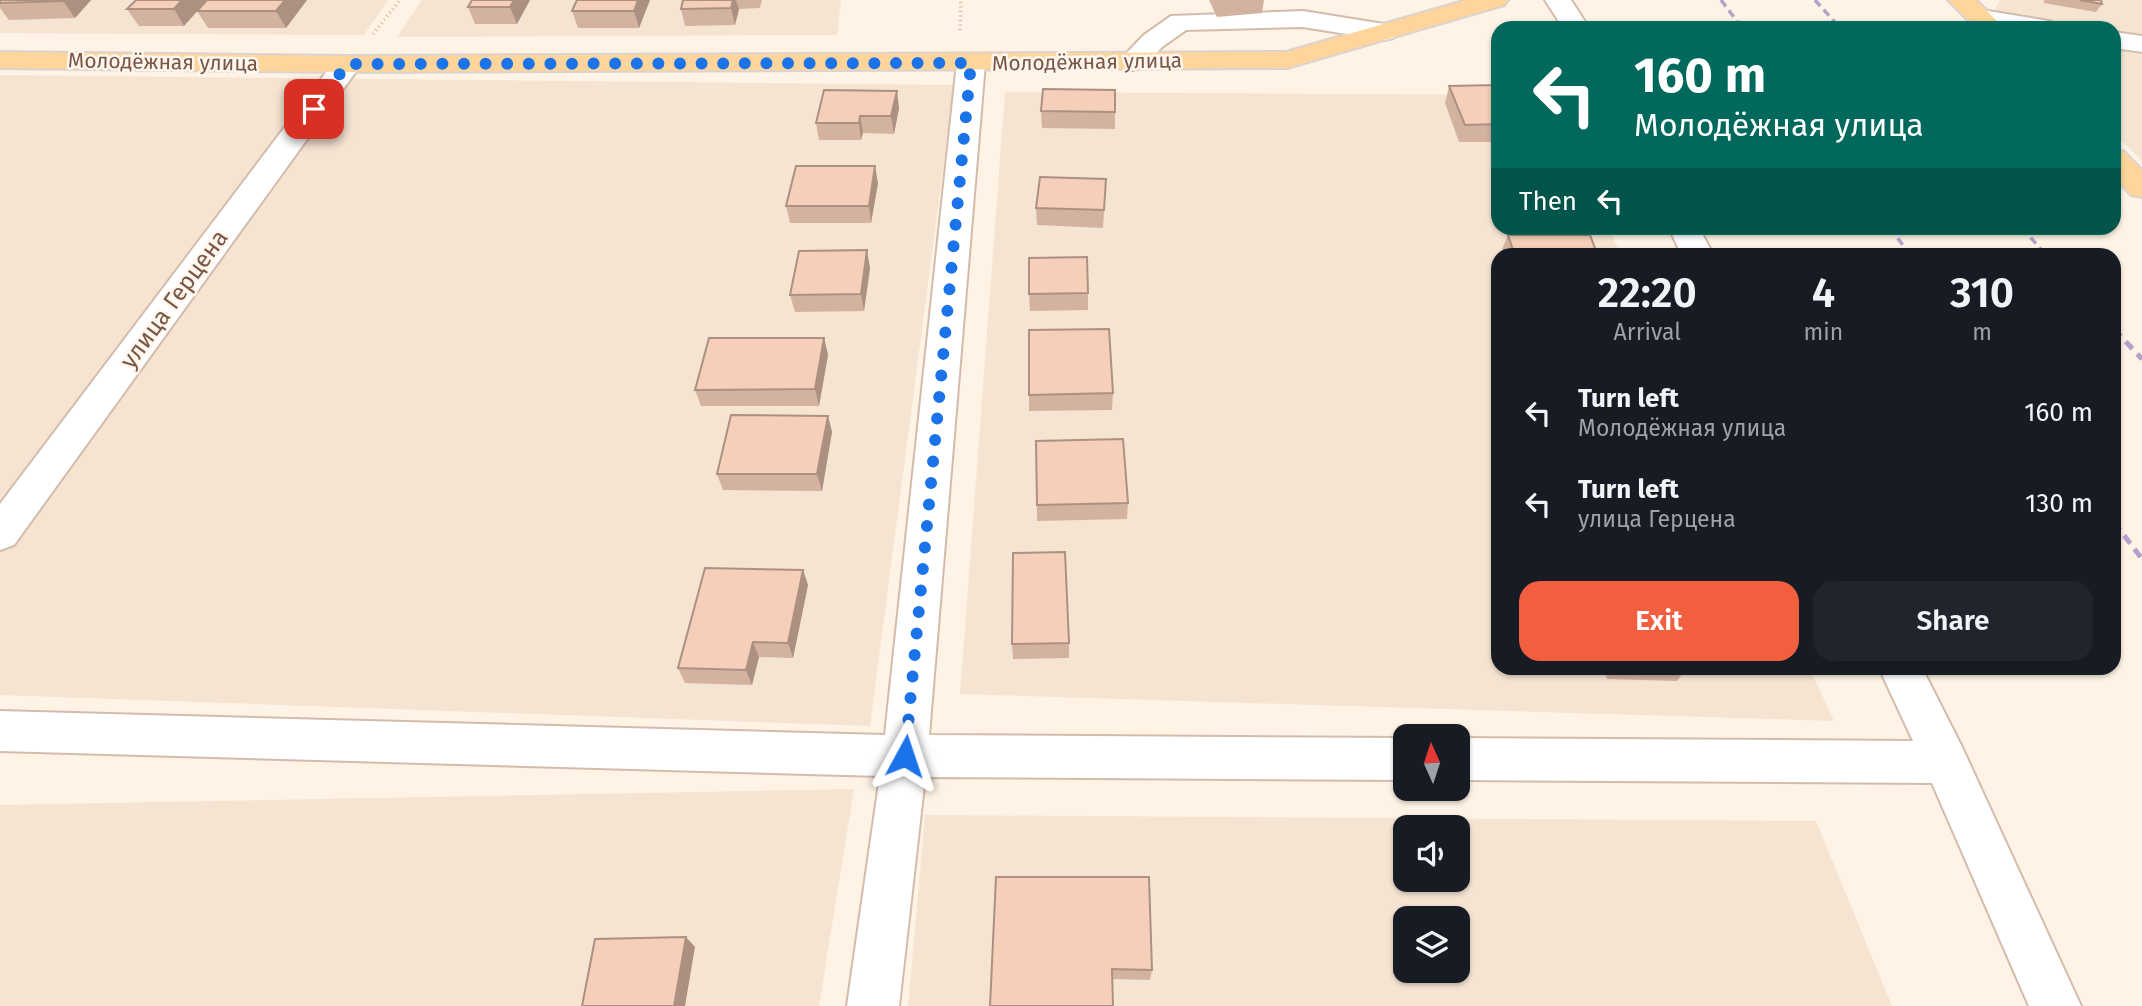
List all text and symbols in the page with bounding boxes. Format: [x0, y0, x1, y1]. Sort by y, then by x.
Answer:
text: 160 m [1634, 46, 1766, 105]
street label: Молодёжная улица [68, 47, 258, 77]
street label: Молодёжная улица [992, 47, 1182, 77]
icon: left [1519, 49, 1610, 140]
pin [284, 79, 344, 139]
icon: arrive [295, 90, 333, 128]
text: Молодёжная улица [1634, 106, 1924, 144]
icon: left [1591, 182, 1629, 220]
text: Then [1519, 186, 1577, 217]
street label: улица Герцена [114, 224, 234, 374]
text: 22:20 [1598, 268, 1697, 318]
text: 4 [1812, 268, 1835, 318]
text: 310 [1950, 268, 2014, 318]
text: Arrival [1614, 318, 1681, 346]
text: min [1804, 318, 1843, 346]
text: m [1972, 318, 1992, 346]
text: Turn left [1578, 383, 1679, 414]
icon: left [1519, 394, 1557, 432]
text: 160 m [2024, 397, 2093, 428]
text: Молодёжная улица [1578, 414, 1786, 442]
text: Turn left [1578, 474, 1679, 505]
icon: left [1519, 485, 1557, 523]
text: 130 m [2025, 488, 2093, 519]
text: улица Герцена [1578, 505, 1736, 533]
button: Exit [1519, 581, 1799, 661]
button: Share [1813, 581, 2093, 661]
position arrow [868, 719, 942, 793]
north arrow [1393, 724, 1470, 802]
map controls [1393, 724, 1470, 983]
button: sound [1393, 815, 1470, 892]
button: layers [1393, 906, 1470, 983]

